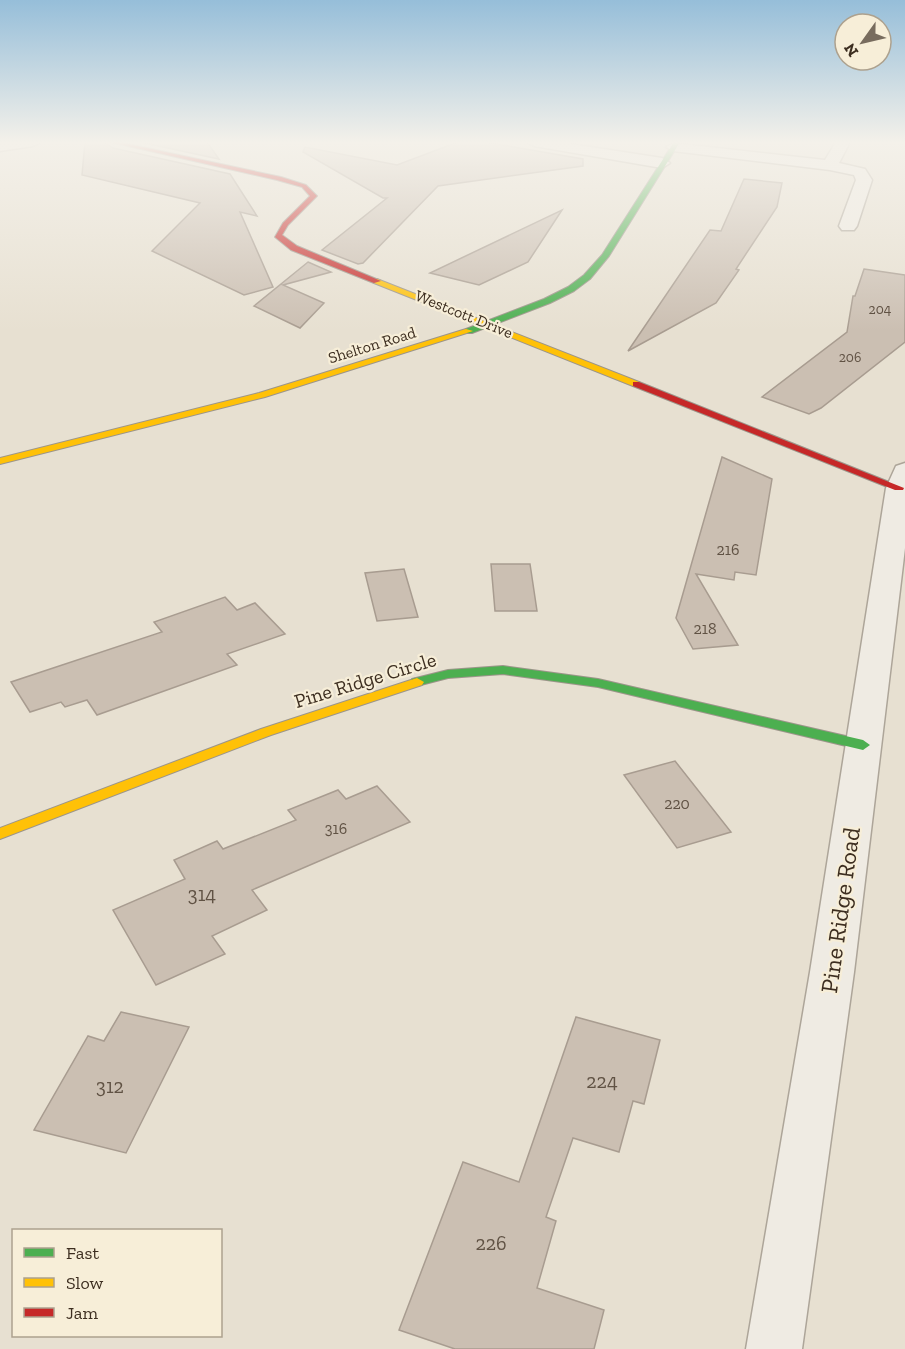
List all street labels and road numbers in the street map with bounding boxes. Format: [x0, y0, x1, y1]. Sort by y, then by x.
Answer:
street label: Westcott Drive [412, 286, 516, 342]
street label: Shelton Road [326, 323, 418, 367]
street label: Pine Ridge Circle [291, 647, 439, 713]
street label: Pine Ridge Road [814, 825, 866, 995]

